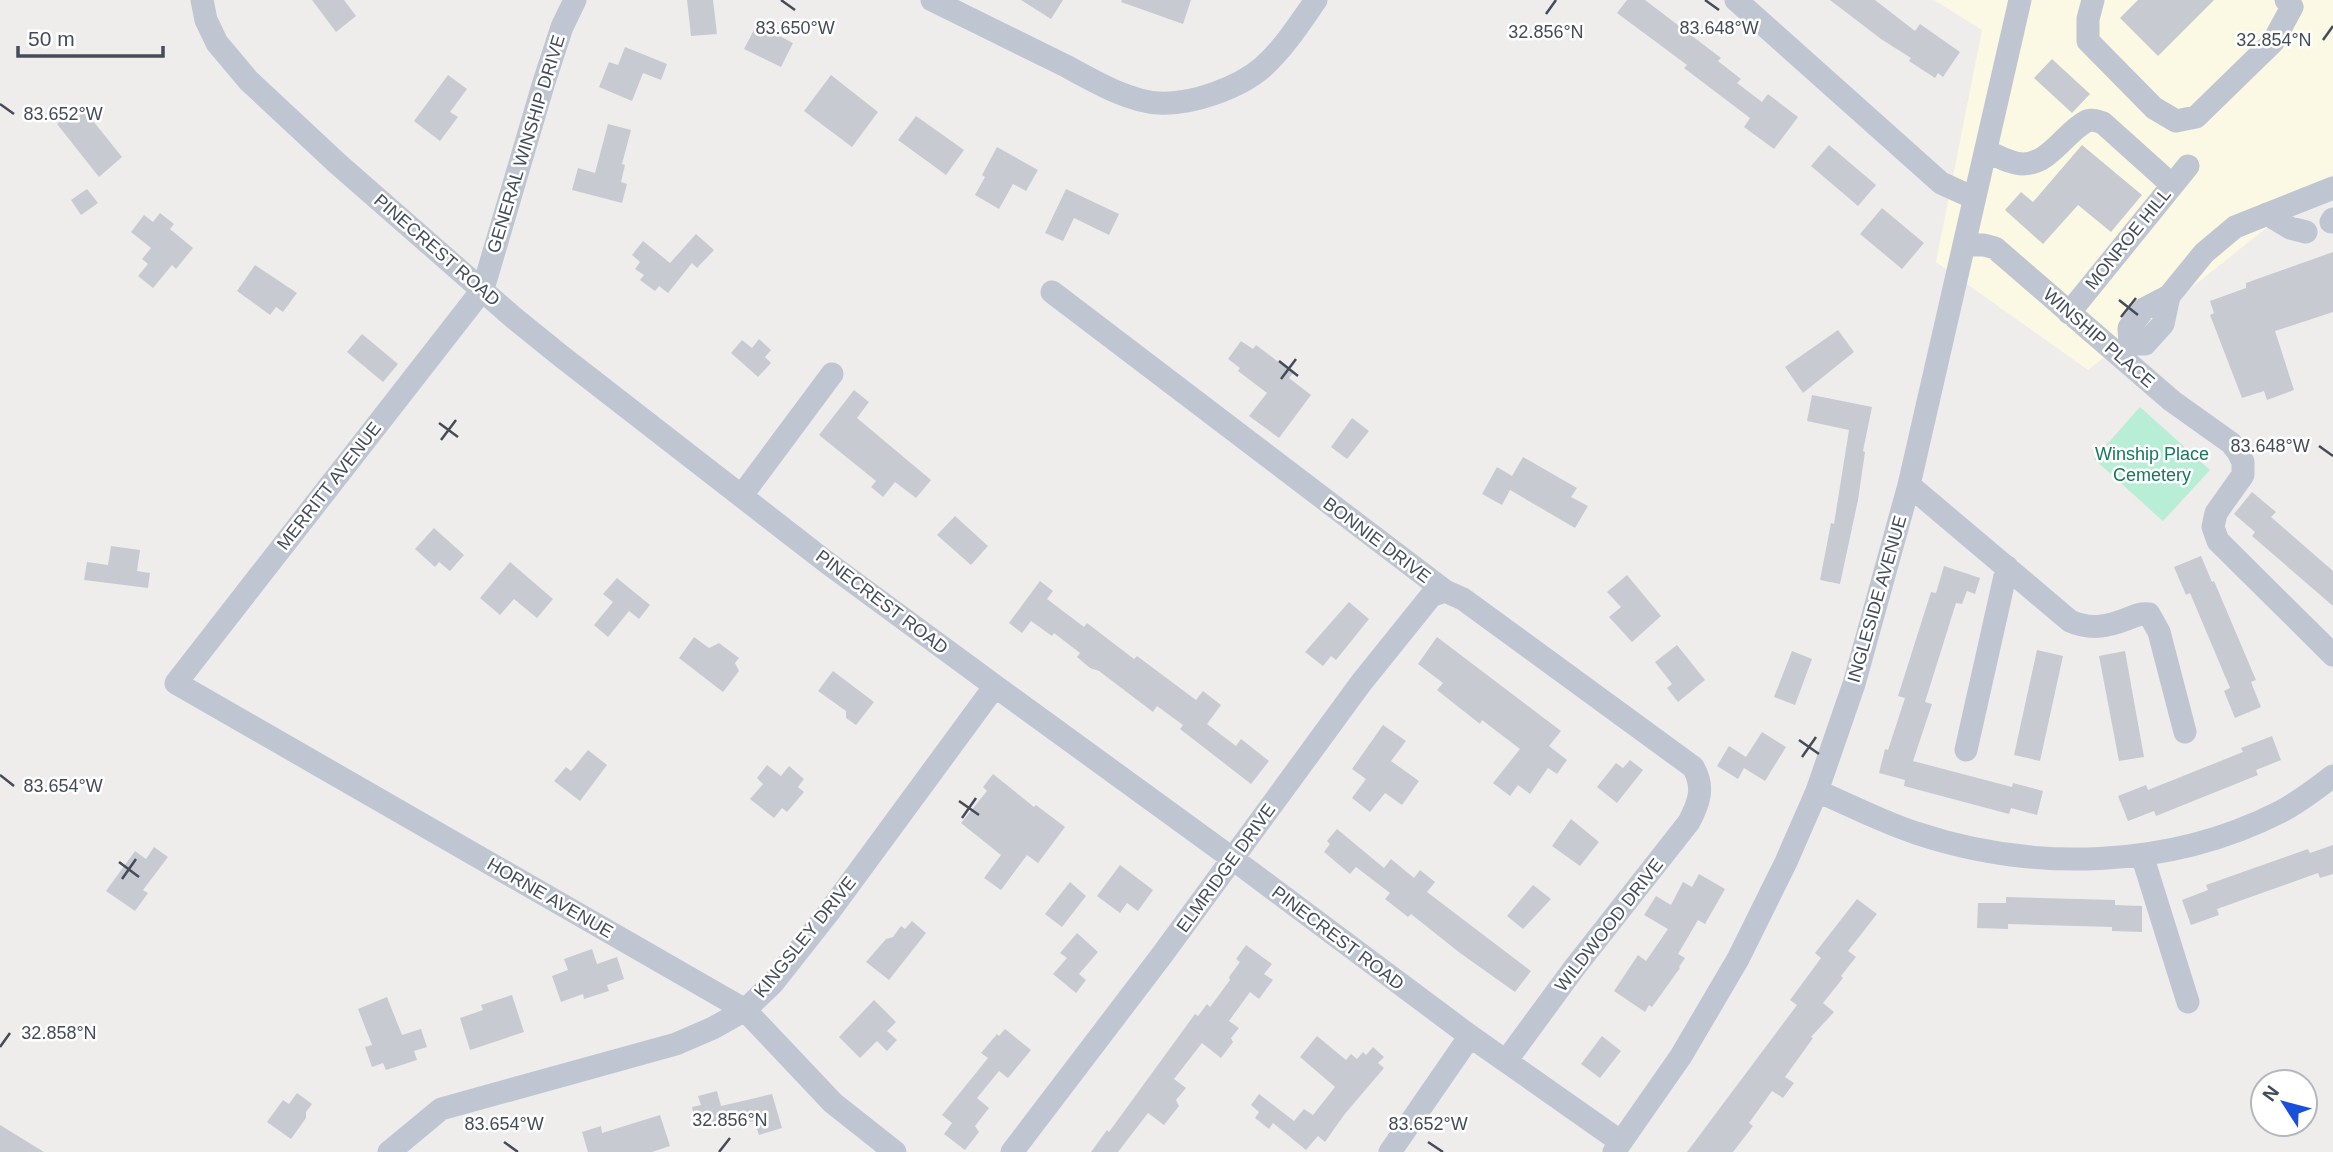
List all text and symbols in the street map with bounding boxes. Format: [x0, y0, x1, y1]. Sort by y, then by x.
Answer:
scale bar [18, 14, 163, 58]
text: 83.650°W [755, 18, 835, 38]
text: 83.648°W [1679, 18, 1759, 38]
text: 32.856°N [1508, 22, 1584, 42]
text: 50 m [28, 27, 75, 50]
text: 32.854°N [2236, 30, 2312, 50]
street label: GENERAL WINSHIP DRIVE [483, 33, 569, 255]
text: 83.652°W [23, 104, 103, 124]
street label: MONROE HILL [2081, 185, 2175, 293]
street label: PINECREST ROAD [370, 190, 504, 310]
street label: WINSHIP PLACE [2039, 284, 2159, 392]
street label: MERRITT AVENUE [273, 418, 385, 554]
text: 83.648°W [2230, 436, 2310, 456]
park label: Winship Place Cemetery [2095, 444, 2209, 485]
street label: BONNIE DRIVE [1319, 493, 1435, 587]
street label: INGLESIDE AVENUE [1844, 513, 1910, 685]
street label: PINECREST ROAD [812, 546, 952, 658]
text: 83.654°W [23, 776, 103, 796]
street label: ELMRIDGE DRIVE [1173, 800, 1279, 936]
street label: HORNE AVENUE [484, 854, 616, 942]
street label: WILDWOOD DRIVE [1551, 855, 1667, 995]
street label: KINGSLEY DRIVE [750, 873, 860, 1001]
street label: PINECREST ROAD [1268, 882, 1408, 994]
text: 32.858°N [21, 1023, 97, 1043]
north arrow [2249, 1068, 2319, 1138]
text: N [2258, 1082, 2283, 1105]
text: 32.856°N [692, 1110, 768, 1130]
text: 83.654°W [464, 1114, 544, 1134]
text: 83.652°W [1388, 1114, 1468, 1134]

